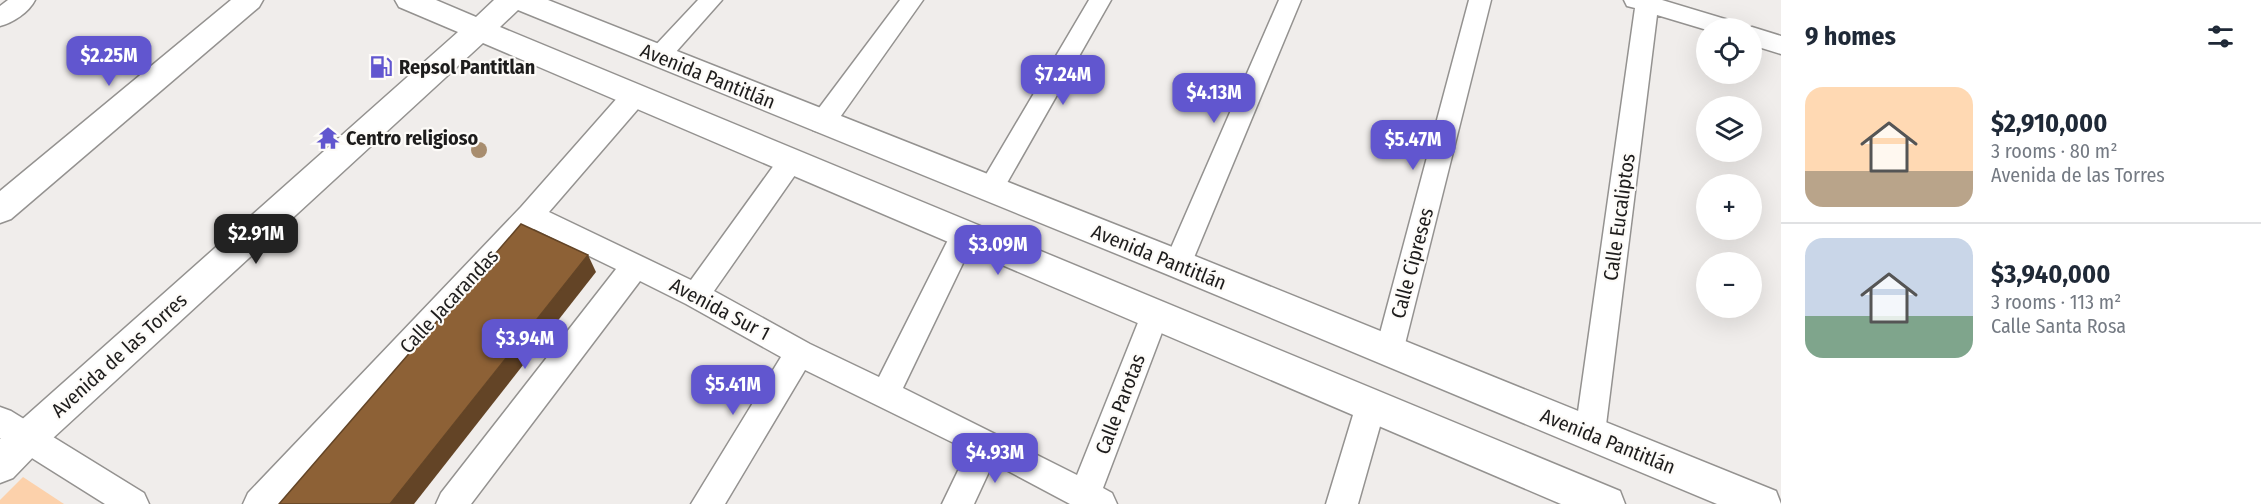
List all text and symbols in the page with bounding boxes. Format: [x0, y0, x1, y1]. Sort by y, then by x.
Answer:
map controls [1696, 18, 1762, 318]
button: locate [1696, 18, 1762, 84]
icon: filters [2204, 20, 2237, 53]
text: 9 homes [1805, 21, 1896, 52]
pin: $2.25M [60, 36, 158, 87]
street label: Avenida Pantitlán [637, 38, 779, 114]
text: $2.25M [80, 43, 138, 67]
fuel station icon: Repsol Pantitlan [368, 54, 394, 80]
place label: Repsol Pantitlan [399, 55, 535, 79]
pin: $7.24M [1014, 55, 1112, 106]
text: $7.24M [1035, 62, 1091, 86]
pin: $4.13M [1165, 73, 1263, 124]
text: $4.13M [1186, 80, 1242, 104]
button: layers [1696, 96, 1762, 162]
text: $2,910,000 [1991, 108, 2107, 139]
icon: home [1853, 111, 1925, 183]
pin: $5.47M [1364, 120, 1462, 171]
temple icon: Centro religioso [315, 125, 341, 151]
place label: Centro religioso [346, 126, 478, 150]
text: $5.47M [1385, 127, 1441, 151]
text: 3 rooms · 80 m² [1991, 139, 2117, 163]
street label: Calle Eucaliptos [1598, 152, 1640, 282]
text: Avenida de las Torres [1991, 163, 2165, 187]
button: + [1696, 174, 1762, 240]
street label: Calle Cipreses [1386, 205, 1438, 321]
pin: $2.91M [207, 214, 305, 265]
street label: Avenida Pantitlán [1088, 219, 1230, 295]
text: $2.91M [228, 221, 284, 245]
pin: $3.09M [949, 225, 1047, 276]
text: $3.09M [968, 232, 1028, 256]
street label: Calle Jacarandas [395, 244, 503, 358]
button: − [1696, 252, 1762, 318]
text: $3,940,000 [1991, 259, 2110, 290]
icon: home [1853, 262, 1925, 334]
street label: Avenida Sur 1 [666, 273, 774, 345]
street label: Avenida de las Torres [46, 288, 192, 422]
text: 3 rooms · 113 m² [1991, 290, 2121, 314]
text: Calle Santa Rosa [1991, 314, 2126, 338]
pin: $3.94M [476, 319, 574, 370]
text: $3.94M [496, 326, 554, 350]
street label: Calle Parotas [1090, 351, 1150, 457]
pin: $5.41M [684, 365, 782, 416]
text: $5.41M [705, 372, 761, 396]
street label: Avenida Pantitlán [1537, 403, 1679, 479]
pin: $4.93M [946, 433, 1044, 484]
text: $4.93M [966, 440, 1024, 464]

